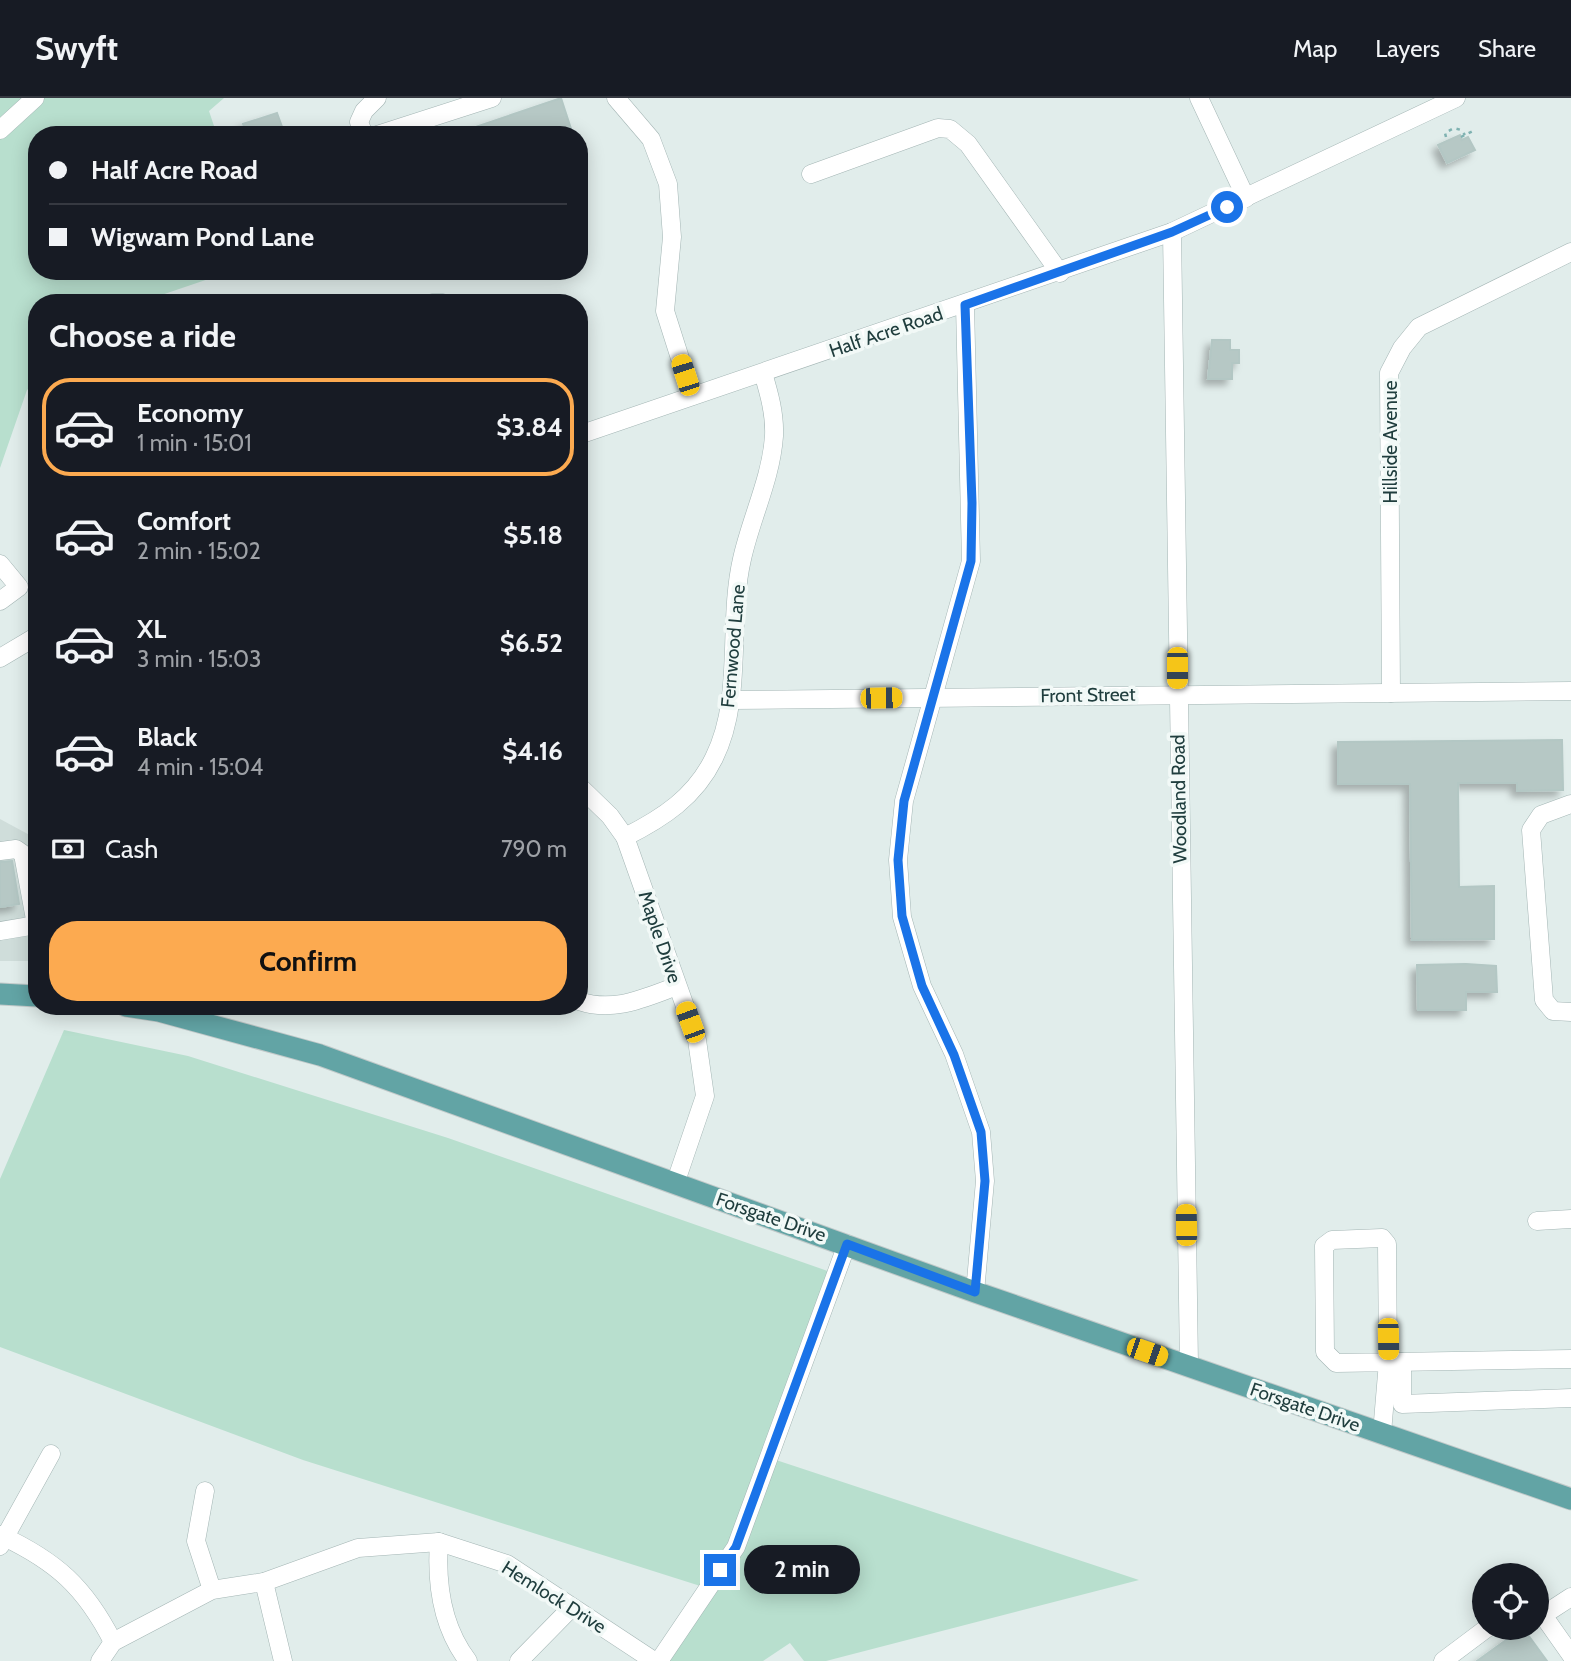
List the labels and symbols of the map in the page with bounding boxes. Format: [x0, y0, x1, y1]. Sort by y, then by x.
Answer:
route start [1211, 191, 1243, 223]
street label: Half Acre Road [826, 302, 946, 362]
car [669, 352, 702, 398]
street label: Hillside Avenue [1379, 380, 1402, 503]
street label: Fernwood Lane [716, 583, 750, 709]
car [1167, 647, 1188, 689]
street label: Front Street [1040, 683, 1136, 707]
car [860, 687, 903, 709]
street label: Woodland Road [1166, 734, 1192, 864]
street label: Maple Drive [633, 888, 687, 986]
car [673, 999, 708, 1045]
street label: Forsgate Drive [713, 1187, 829, 1247]
car [1176, 1204, 1197, 1246]
car [1378, 1318, 1399, 1360]
car [1124, 1335, 1171, 1369]
street label: Forsgate Drive [1247, 1377, 1363, 1437]
callout: 2 min [744, 1546, 860, 1594]
route end [704, 1554, 736, 1586]
street label: Hemlock Drive [498, 1556, 611, 1638]

